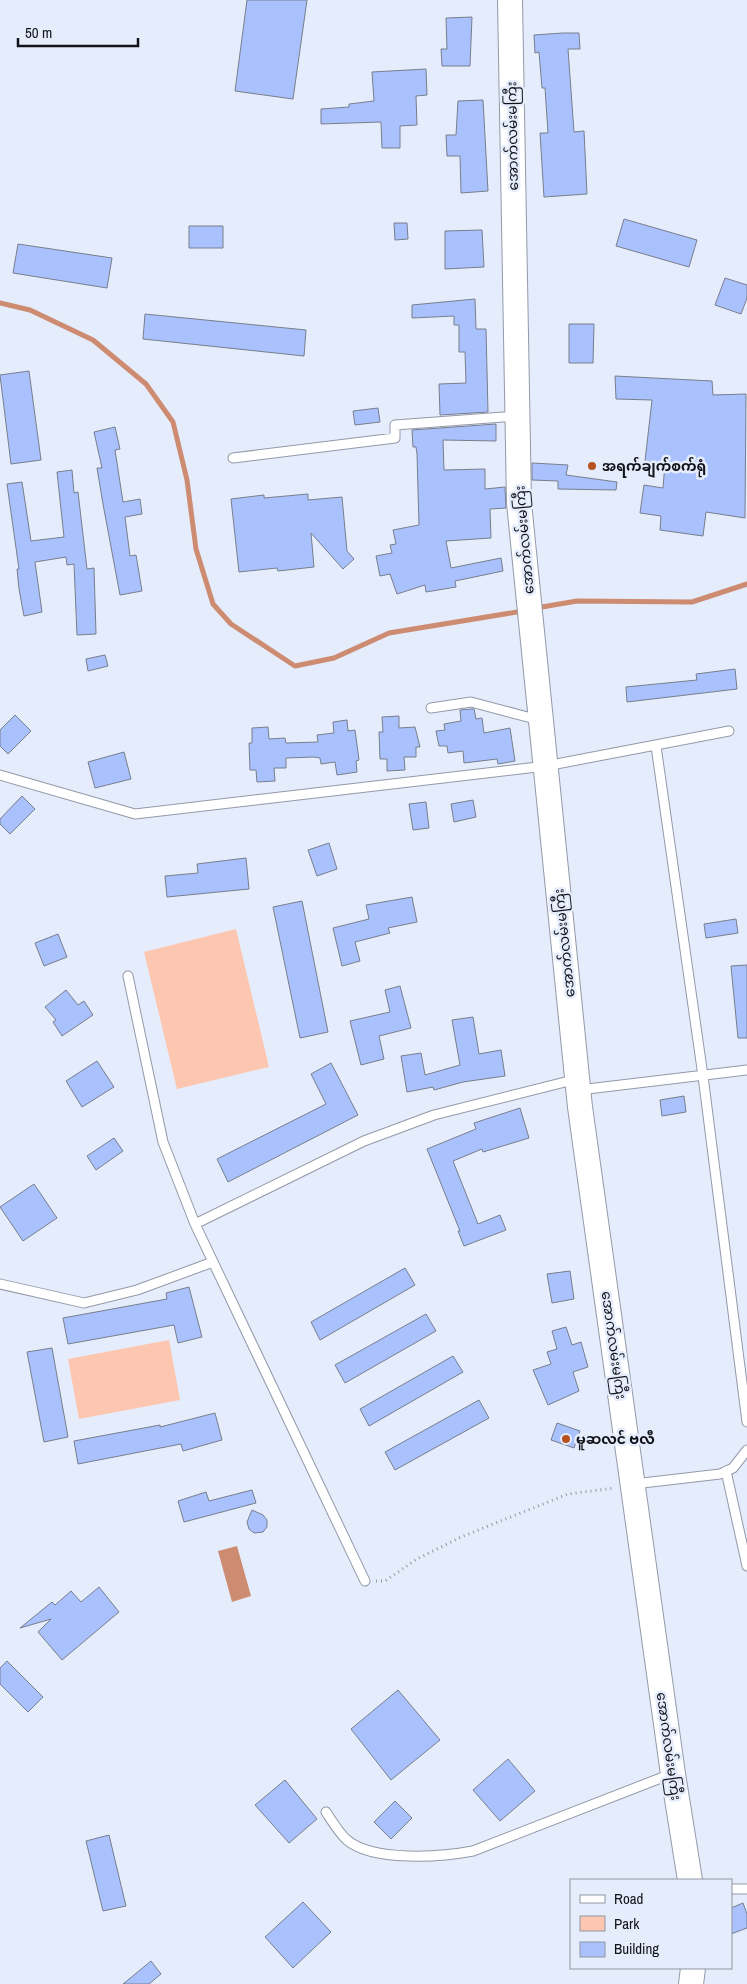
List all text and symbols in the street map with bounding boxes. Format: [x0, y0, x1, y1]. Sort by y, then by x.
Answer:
scale bar [18, 15, 138, 47]
text: 50 m [25, 22, 52, 43]
street label: အောက်လမ်းမကြီး [501, 81, 525, 191]
place label: အရက်ချက်စက်ရုံ [602, 456, 706, 478]
marker: အရက်ချက်စက်ရုံ [586, 460, 598, 472]
street label: အောက်လမ်းမကြီး [509, 485, 541, 595]
street label: အောက်လမ်းမကြီး [548, 888, 582, 998]
street label: အောက်လမ်းမကြီး [595, 1290, 631, 1401]
place label: မူဆလင် ဗလီ [576, 1429, 655, 1451]
marker: မူဆလင် ဗလီ [560, 1433, 572, 1445]
street label: အောက်လမ်းမကြီး [650, 1691, 686, 1802]
legend [570, 1879, 732, 1969]
text: Road [614, 1888, 643, 1909]
text: Park [614, 1913, 640, 1934]
text: Building [614, 1938, 659, 1959]

